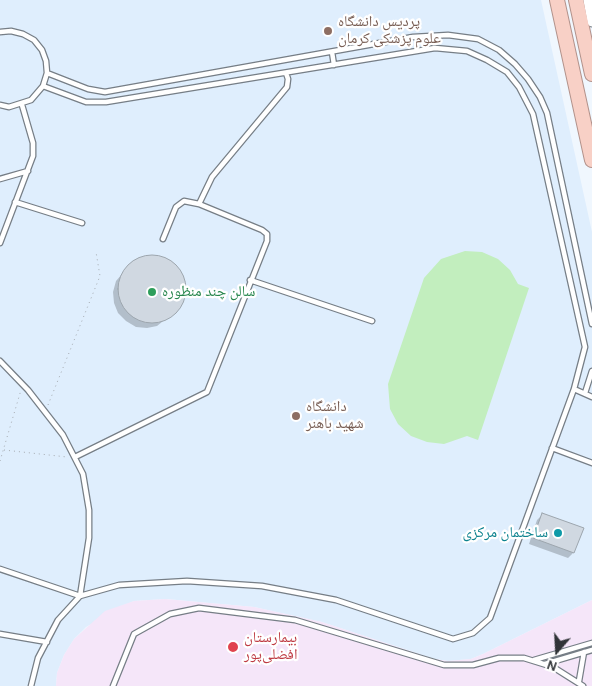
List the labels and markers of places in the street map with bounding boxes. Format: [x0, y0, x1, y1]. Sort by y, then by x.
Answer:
place label: پردیس دانشگاه علوم پزشکی کرمان [338, 13, 441, 48]
marker: پردیس دانشگاه علوم پزشکی کرمان [322, 25, 334, 37]
place label: سالن چند منظوره [162, 283, 255, 301]
marker: سالن چند منظوره [146, 286, 158, 298]
place label: دانشگاه شهید باهنر [306, 398, 364, 433]
marker: دانشگاه شهید باهنر [290, 410, 302, 422]
place label: ساختمان مرکزی [463, 524, 548, 542]
marker: ساختمان مرکزی [552, 527, 564, 539]
place label: بیمارستان افضلی‌پور [244, 629, 297, 664]
marker: بیمارستان افضلی‌پور [226, 640, 240, 654]

